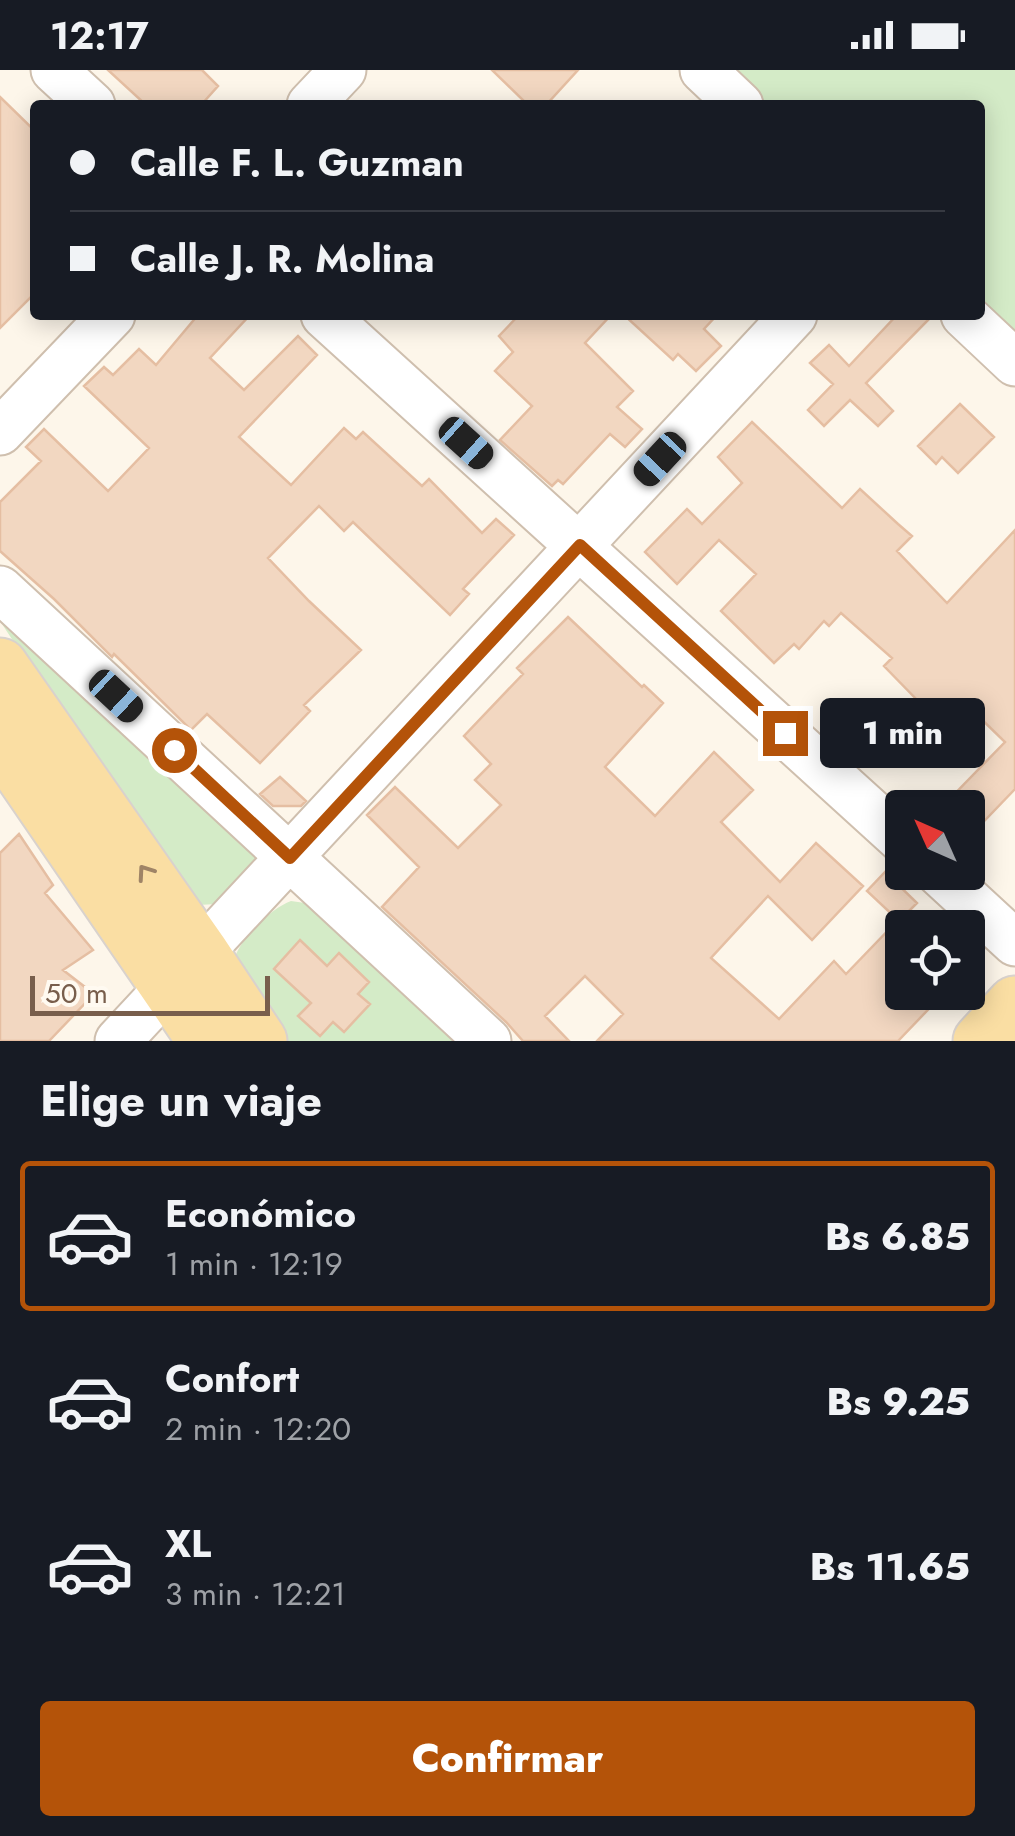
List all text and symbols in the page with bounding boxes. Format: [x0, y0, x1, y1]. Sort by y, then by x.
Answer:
text: 12:17 [50, 8, 149, 63]
text: Calle F. L. Guzman [130, 135, 464, 190]
text: Calle J. R. Molina [130, 231, 435, 286]
car [434, 412, 498, 474]
car [629, 427, 691, 491]
car [84, 665, 148, 727]
callout: 1 min [820, 698, 985, 768]
text: 1 min [862, 710, 943, 756]
route end [763, 711, 808, 756]
route start [152, 728, 197, 773]
north arrow [885, 790, 985, 890]
map controls [885, 790, 985, 1010]
one-way arrow [139, 865, 156, 883]
button: locate [885, 910, 985, 1010]
scale bar [30, 971, 270, 1016]
text: 50 m [45, 973, 108, 1014]
text: Elige un viaje [40, 1068, 322, 1133]
text: Económico [165, 1186, 356, 1241]
icon: car [45, 1191, 135, 1281]
text: Bs 6.85 [825, 1209, 970, 1264]
text: 1 min · 12:19 [165, 1241, 343, 1287]
text: Confort [165, 1351, 299, 1406]
icon: car [45, 1356, 135, 1446]
text: Bs 9.25 [827, 1374, 970, 1429]
text: 2 min · 12:20 [165, 1406, 351, 1452]
text: XL [165, 1516, 211, 1571]
icon: car [45, 1521, 135, 1611]
text: Bs 11.65 [810, 1539, 970, 1594]
text: 3 min · 12:21 [165, 1571, 346, 1617]
button: Confirmar [40, 1701, 975, 1816]

